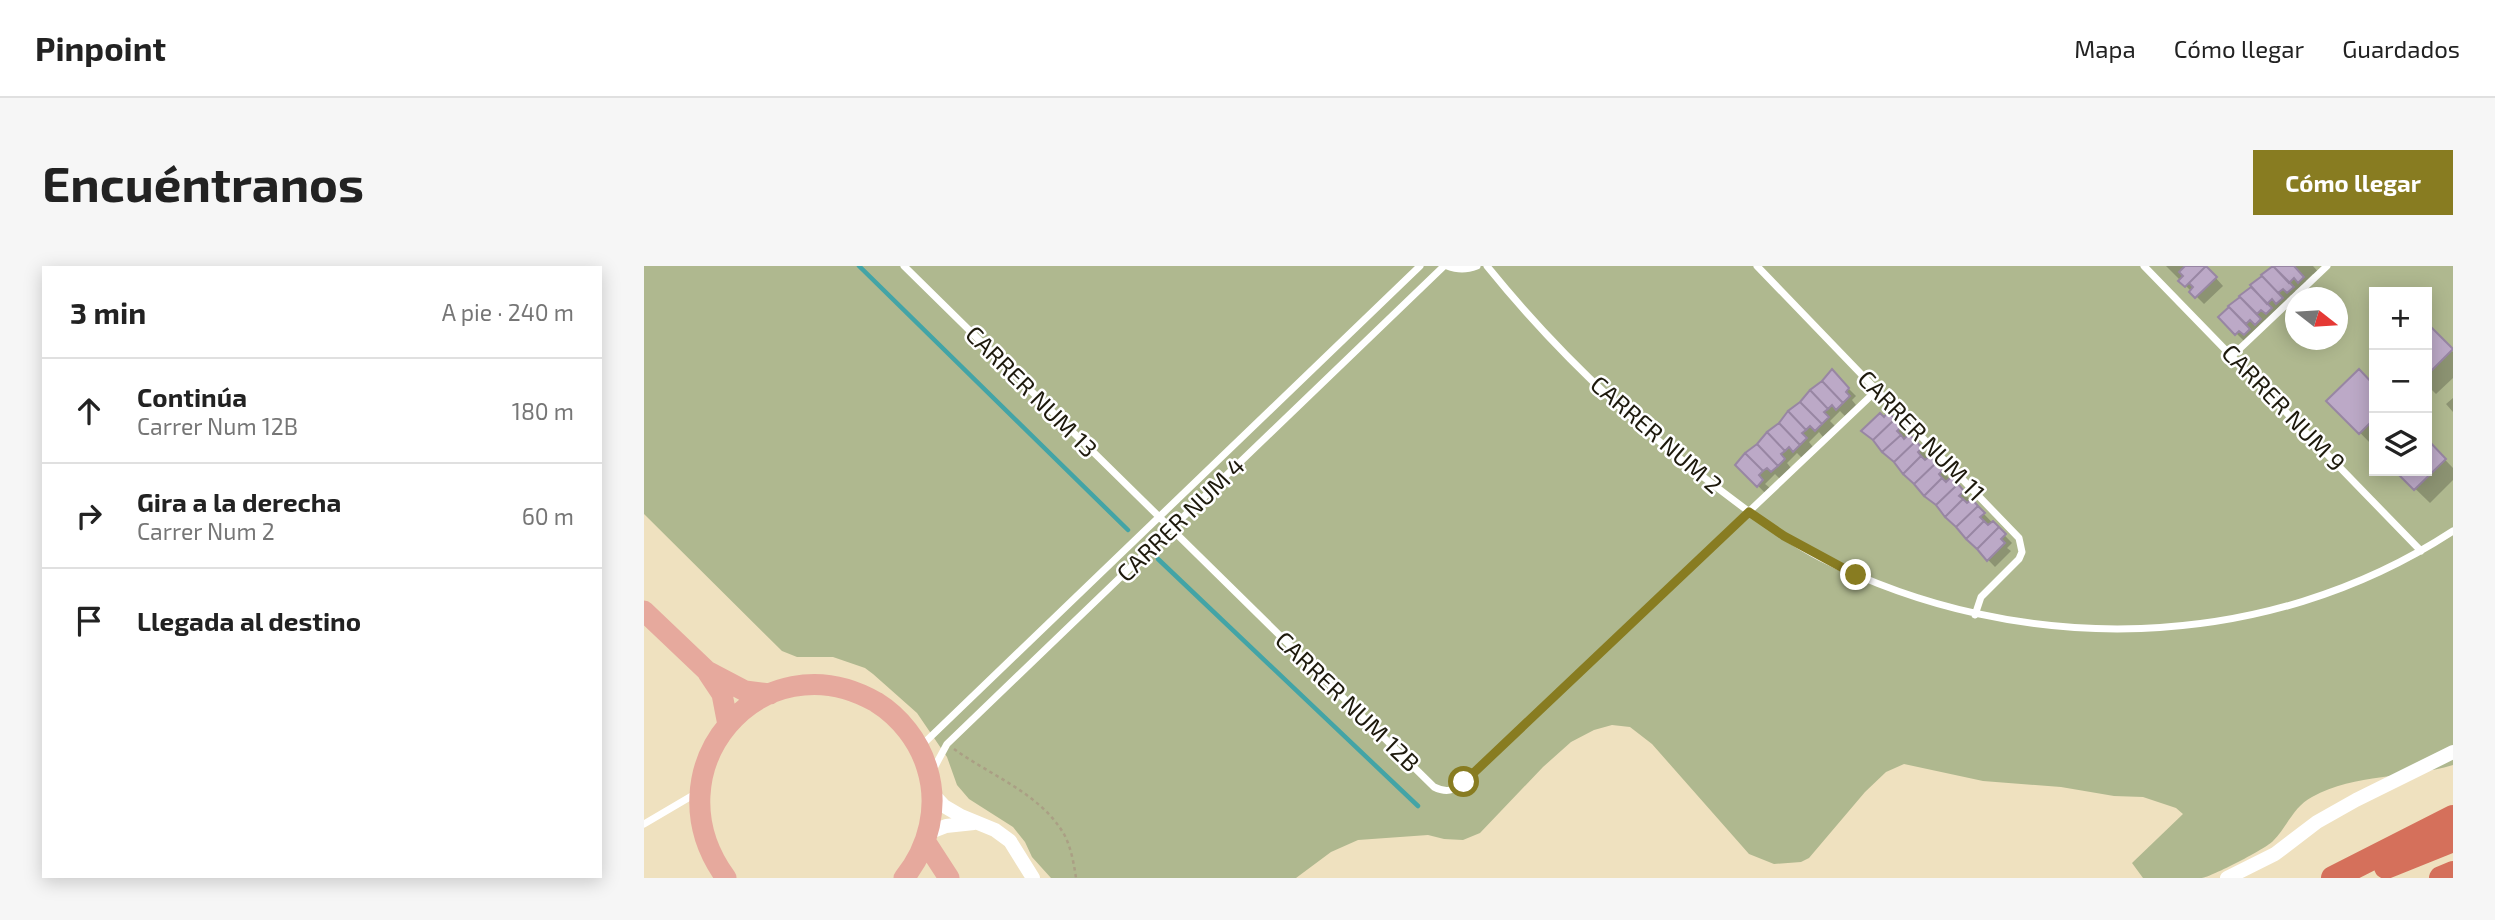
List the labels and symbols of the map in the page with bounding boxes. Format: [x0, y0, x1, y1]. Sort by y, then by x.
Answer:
north arrow [2285, 287, 2348, 350]
street label: CARRER NUM 13 [960, 319, 1104, 463]
street label: CARRER NUM 9 [2216, 338, 2352, 476]
street label: CARRER NUM 11 [1852, 364, 1992, 506]
street label: CARRER NUM 2 [1585, 369, 1729, 499]
street label: CARRER NUM 4 [1110, 451, 1250, 587]
route end [1840, 559, 1871, 590]
street label: CARRER NUM 12B [1270, 625, 1426, 777]
route start [1448, 766, 1479, 797]

